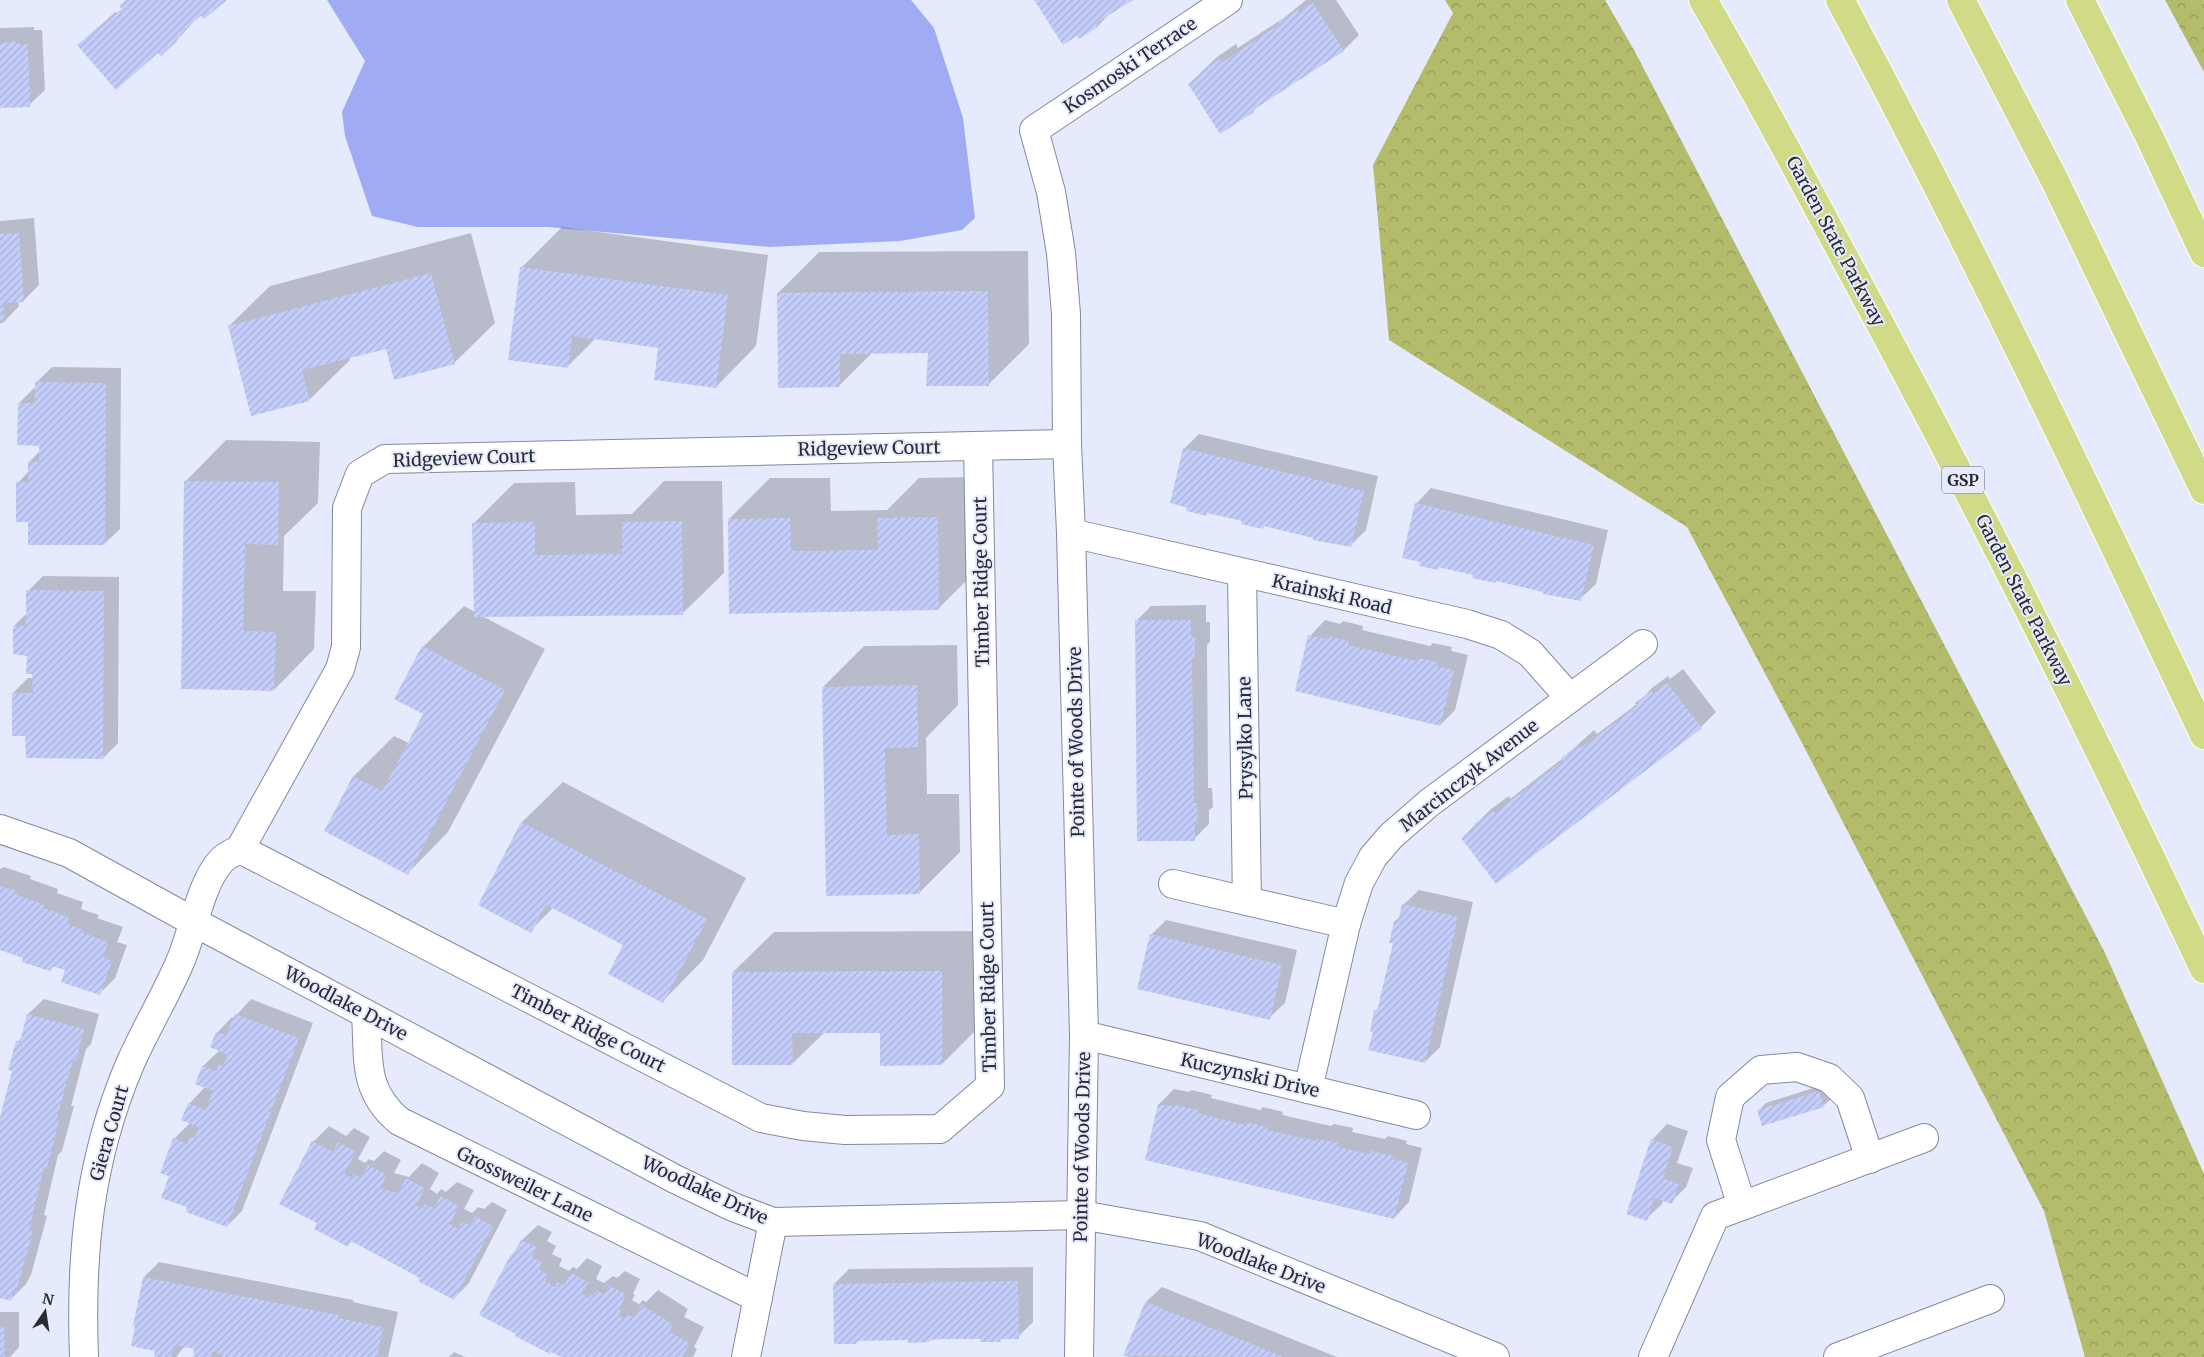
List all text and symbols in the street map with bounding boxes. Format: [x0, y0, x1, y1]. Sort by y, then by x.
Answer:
street label: Kosmoski Terrace [1059, 12, 1201, 118]
street label: Garden State Parkway [1781, 152, 1891, 330]
street label: Ridgeview Court [797, 435, 941, 461]
street label: Ridgeview Court [392, 444, 536, 472]
road number: GSP [1942, 466, 1984, 494]
street label: Timber Ridge Court [968, 496, 994, 668]
street label: Garden State Parkway [1971, 510, 2077, 690]
street label: Krainski Road [1270, 569, 1394, 619]
street label: Pointe of Woods Drive [1063, 646, 1089, 838]
street label: Prysylko Lane [1232, 676, 1258, 800]
street label: Marcinczyk Avenue [1395, 714, 1543, 836]
street label: Timber Ridge Court [975, 901, 1001, 1073]
street label: Woodlake Drive [279, 960, 412, 1045]
street label: Timber Ridge Court [507, 979, 669, 1077]
street label: Kuczynski Drive [1178, 1048, 1322, 1102]
street label: Pointe of Woods Drive [1069, 1051, 1095, 1243]
street label: Giera Court [84, 1083, 134, 1183]
street label: Grossweiler Lane [453, 1141, 597, 1227]
street label: Woodlake Drive [637, 1150, 772, 1229]
street label: Woodlake Drive [1192, 1227, 1329, 1298]
north arrow [20, 1287, 70, 1337]
text: N [41, 1289, 55, 1309]

